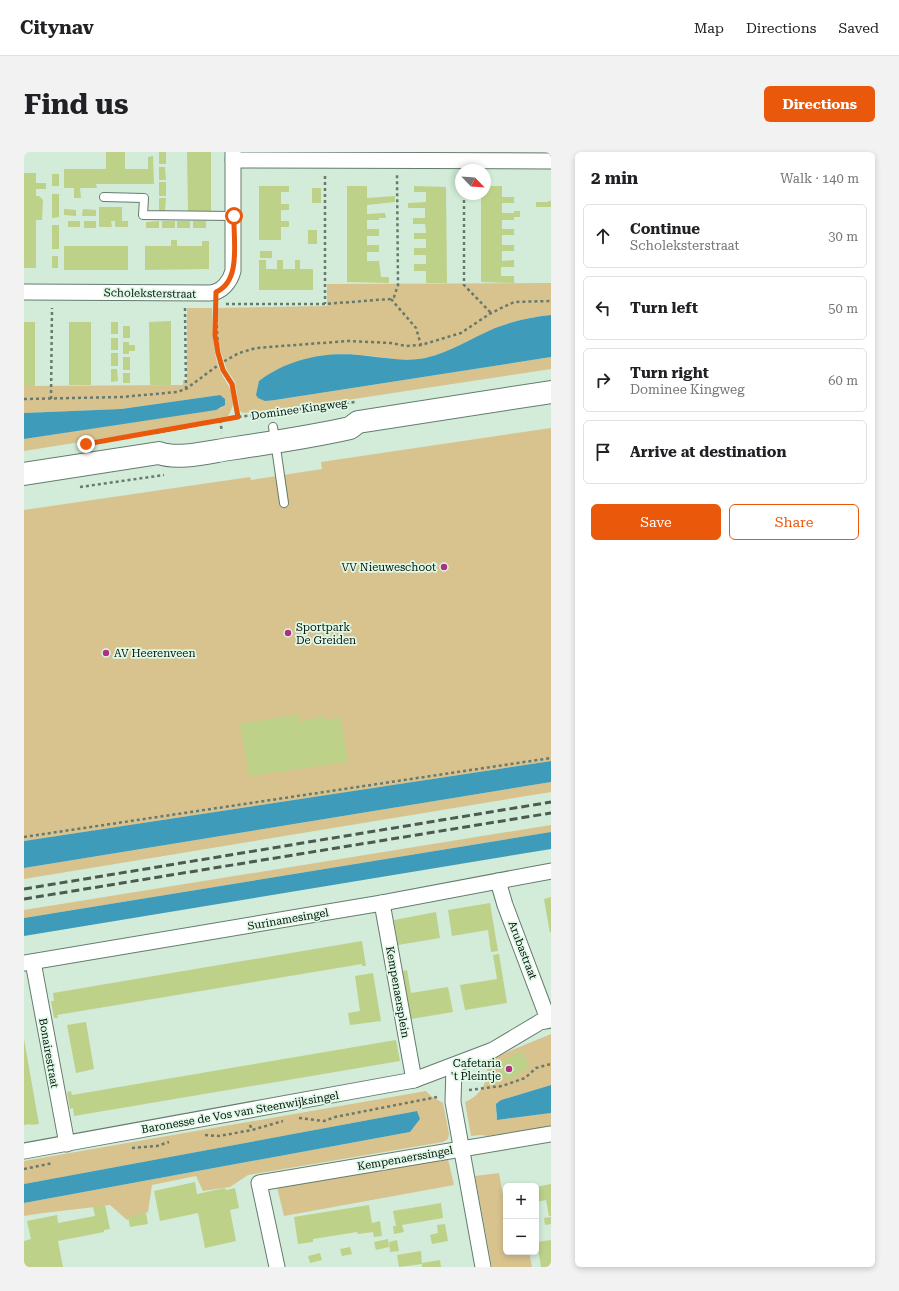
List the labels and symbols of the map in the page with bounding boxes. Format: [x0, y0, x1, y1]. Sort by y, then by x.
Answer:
north arrow [455, 164, 491, 200]
route start [225, 207, 243, 225]
street label: Scholeksterstraat [104, 286, 196, 301]
street label: Dominee Kingweg [250, 396, 349, 423]
route end [77, 435, 95, 453]
place label: VV Nieuweschoot [341, 561, 436, 574]
marker: VV Nieuweschoot [439, 562, 449, 572]
place label: Sportpark De Greiden [296, 621, 356, 647]
marker: Sportpark De Greiden [283, 628, 293, 638]
place label: AV Heerenveen [114, 647, 196, 660]
marker: AV Heerenveen [101, 648, 111, 658]
street label: Surinamesingel [247, 906, 330, 933]
street label: Arubastraat [505, 919, 540, 981]
street label: Kempenaersplein [383, 945, 412, 1039]
street label: Bonairestraat [36, 1017, 61, 1089]
place label: Cafetaria 't Pleintje [451, 1057, 501, 1083]
marker: Cafetaria 't Pleintje [504, 1064, 514, 1074]
street label: Baronesse de Vos van Steenwijksingel [140, 1089, 340, 1136]
street label: Kempenaerssingel [356, 1144, 455, 1173]

